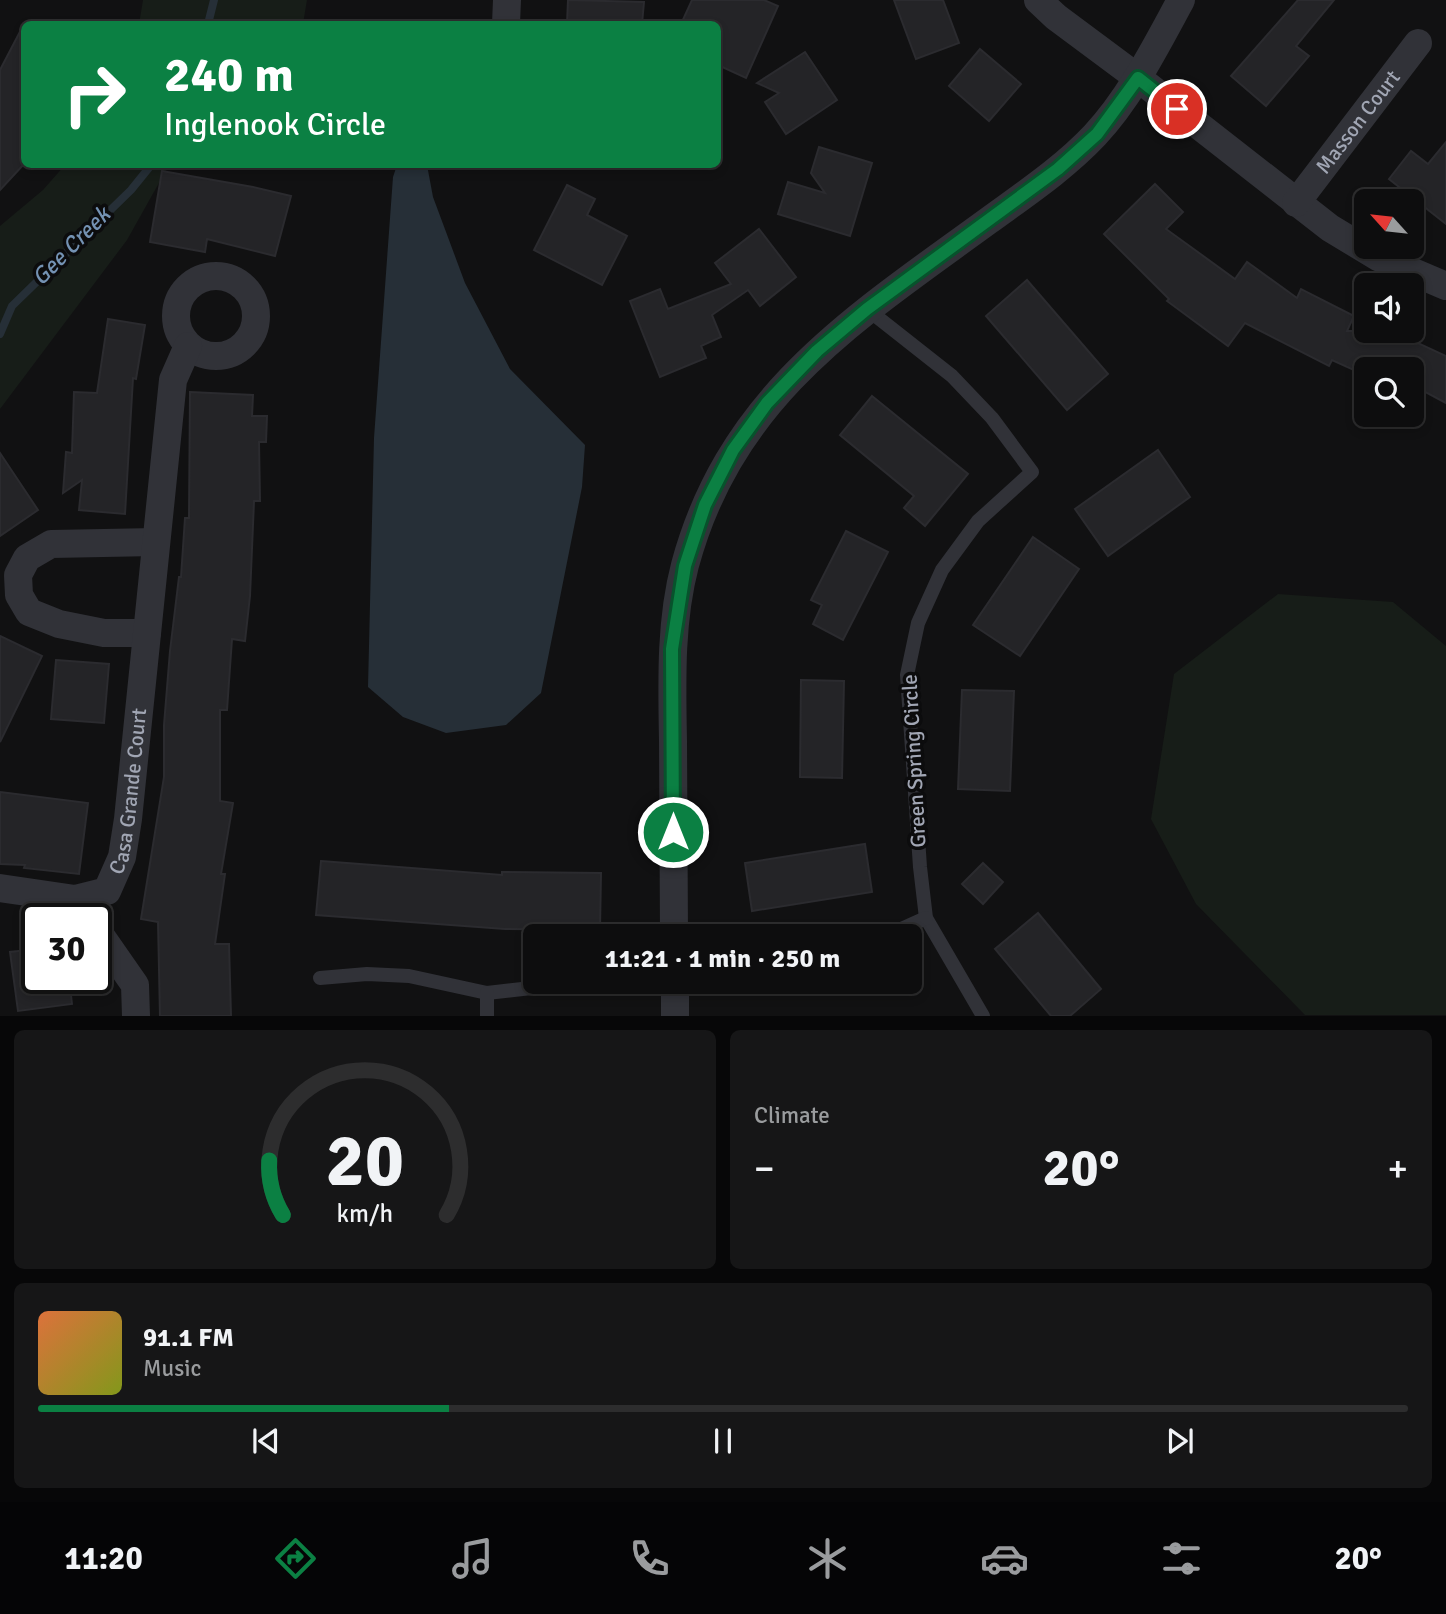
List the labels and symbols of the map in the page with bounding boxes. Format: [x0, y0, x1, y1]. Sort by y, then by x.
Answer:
street label: Masson Court [1310, 65, 1406, 179]
pin [1147, 79, 1207, 139]
north arrow [1354, 189, 1424, 259]
water label: Gee Creek [26, 199, 118, 291]
street label: Green Spring Circle [896, 674, 932, 848]
street label: Casa Grande Court [103, 707, 152, 879]
position arrow [636, 795, 710, 869]
speed limit sign: 30 [21, 903, 112, 994]

